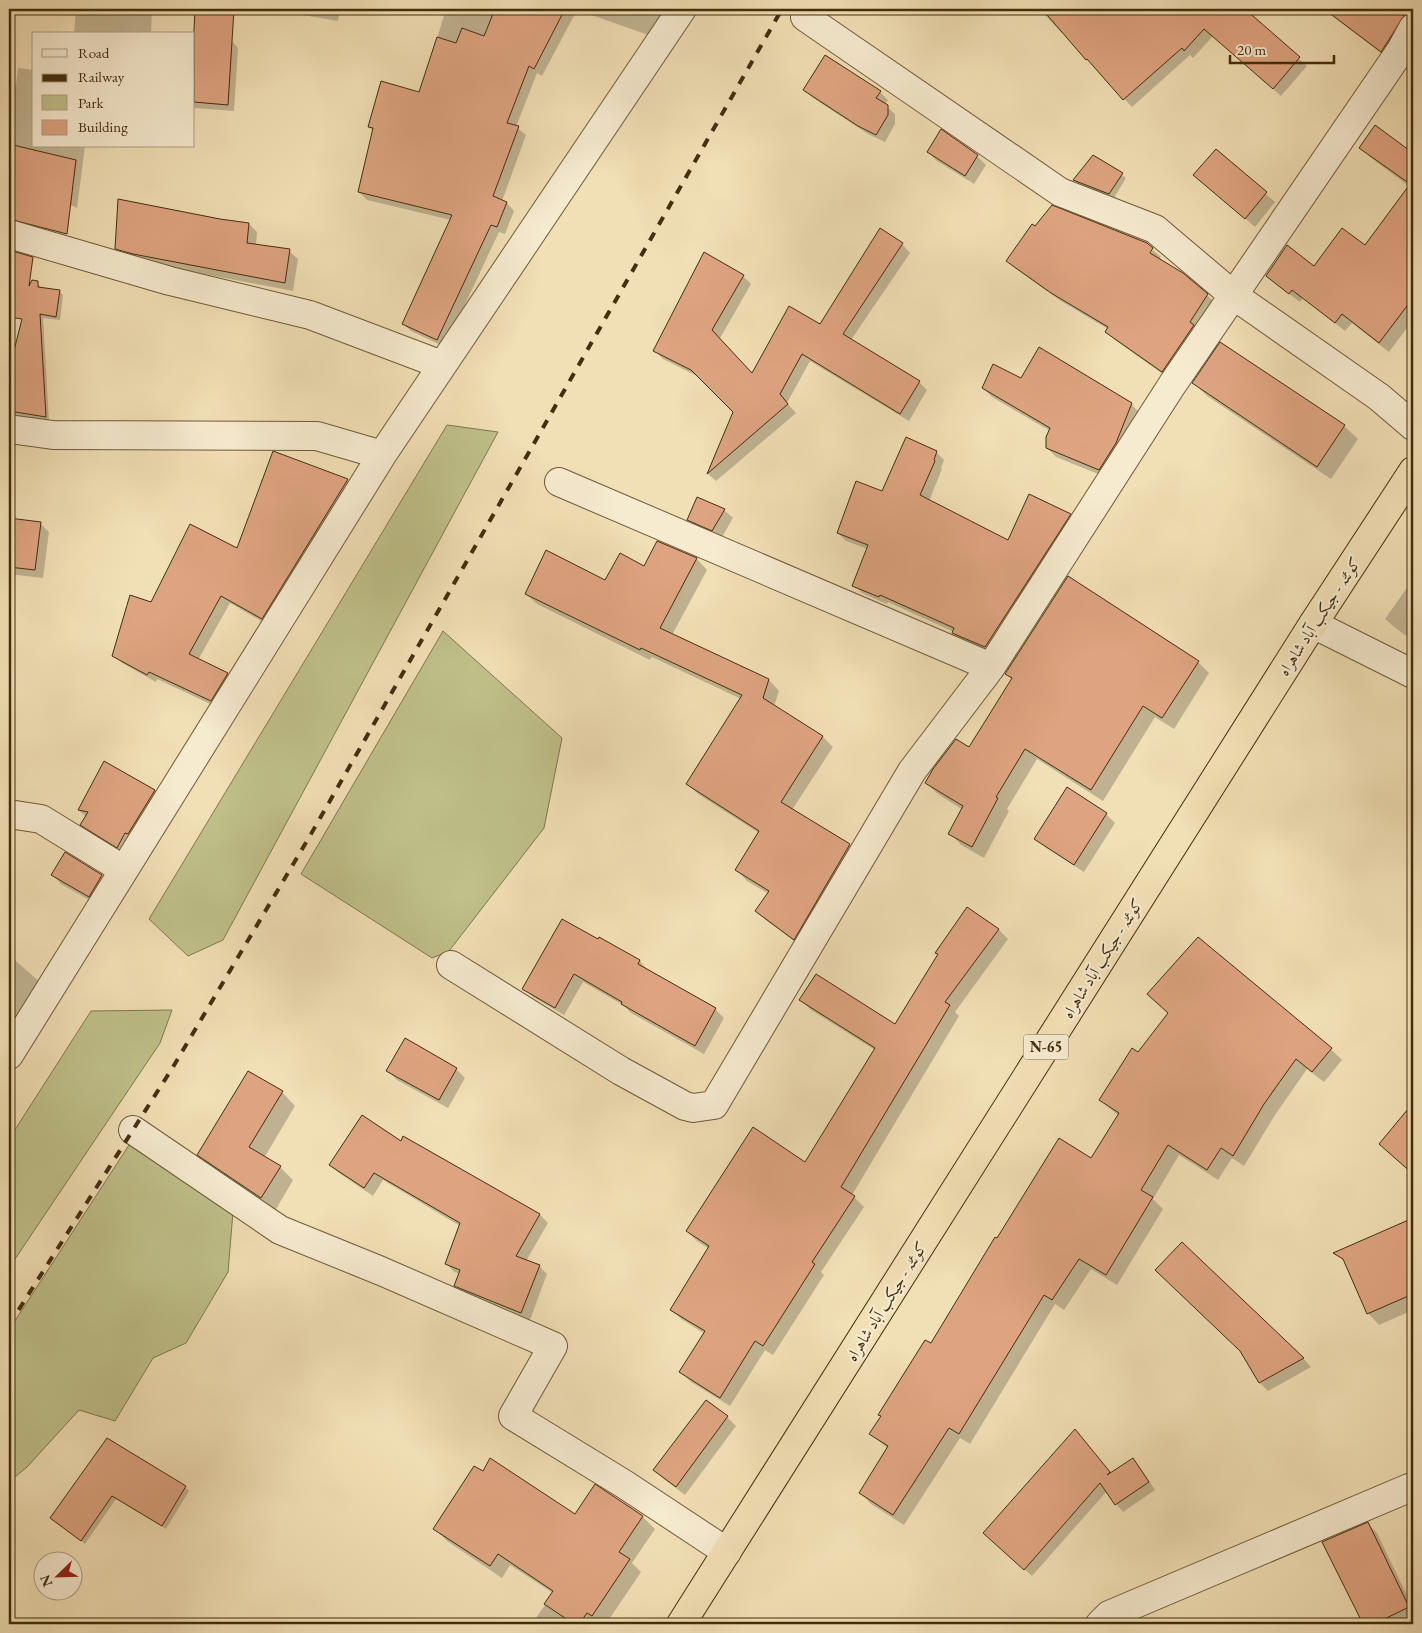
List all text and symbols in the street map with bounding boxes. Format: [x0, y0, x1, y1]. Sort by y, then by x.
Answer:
legend [32, 32, 195, 148]
scale bar [1230, 32, 1333, 64]
text: 20 m [1237, 40, 1266, 59]
text: Road [78, 43, 110, 62]
text: Railway [78, 67, 125, 86]
text: Park [78, 93, 105, 112]
text: Building [78, 117, 128, 136]
street label: کوئٹہ - جیکب آباد شاہراہ [1273, 553, 1366, 680]
street label: کوئٹہ - جیکب آباد شاہراہ [1057, 894, 1148, 1022]
road number: N-65 [1024, 1034, 1068, 1060]
street label: کوئٹہ - جیکب آباد شاہراہ [841, 1237, 932, 1365]
north arrow [32, 1550, 82, 1600]
text: N [35, 1572, 57, 1590]

